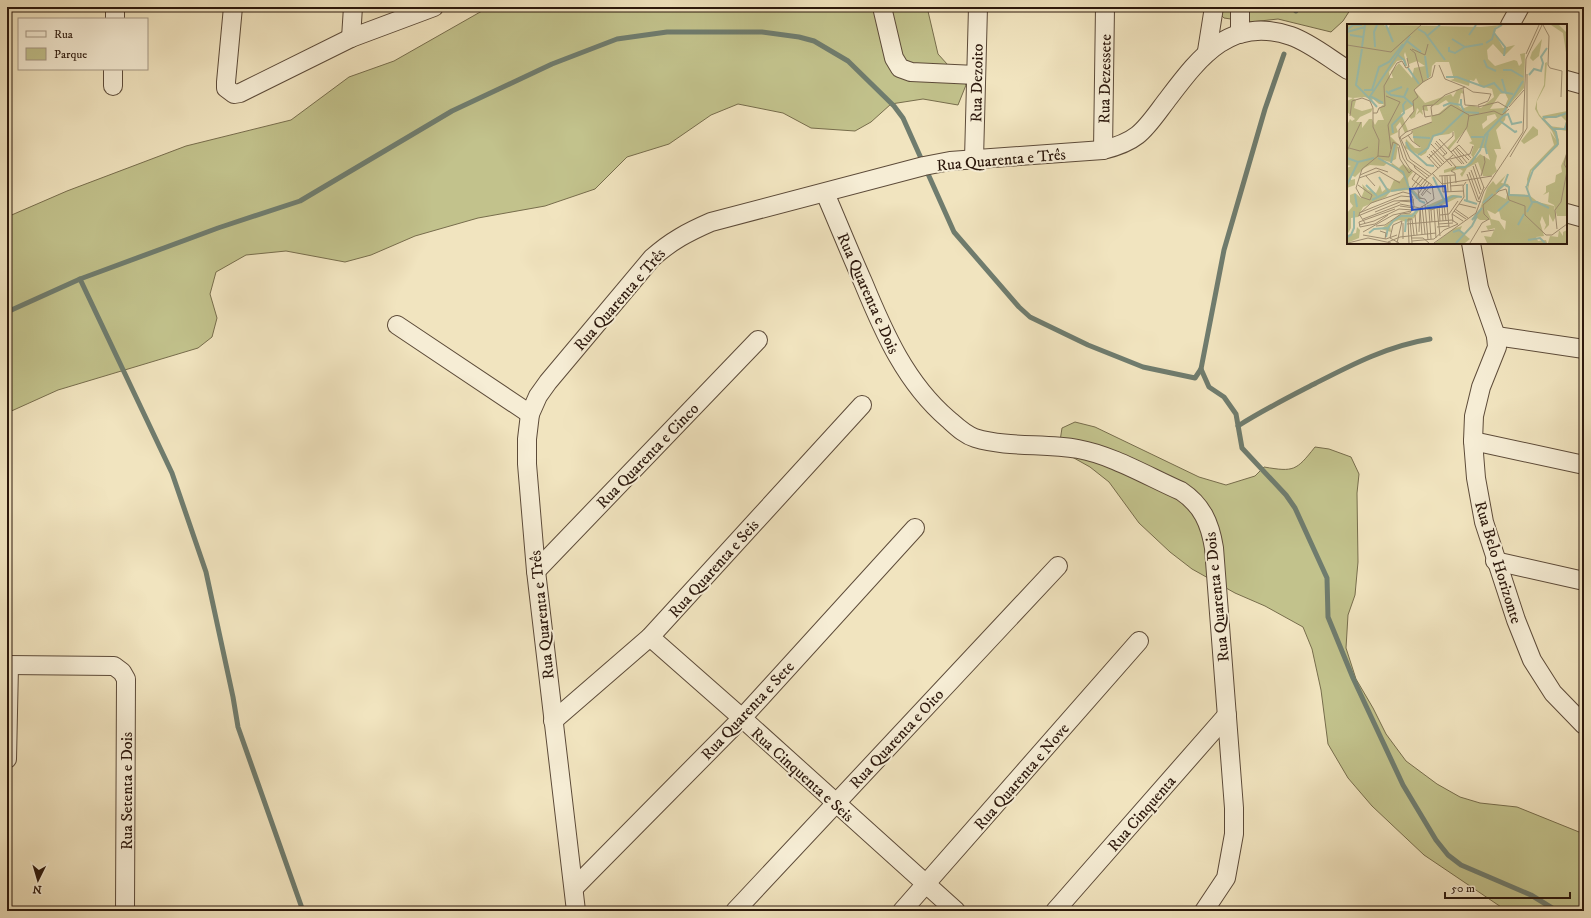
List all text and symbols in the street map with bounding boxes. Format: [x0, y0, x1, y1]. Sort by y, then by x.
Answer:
legend [18, 18, 148, 70]
inset map [1347, 24, 1567, 244]
text: Rua [54, 27, 74, 42]
street label: Rua Dezessete [1094, 34, 1116, 124]
street label: Rua Dezoito [966, 43, 988, 123]
text: Parque [54, 47, 87, 62]
street label: Rua Quarenta e Três [936, 144, 1067, 176]
street label: Rua Quarenta e Dois [832, 230, 904, 357]
street label: Rua Quarenta e Três [570, 244, 670, 355]
street label: Rua Quarenta e Cinco [592, 399, 703, 513]
street label: Rua Belo Horizonte [1470, 499, 1526, 626]
street label: Rua Quarenta e Seis [664, 515, 763, 622]
street label: Rua Quarenta e Dois [1200, 531, 1234, 663]
street label: Rua Quarenta e Três [525, 549, 559, 680]
street label: Rua Quarenta e Sete [697, 657, 799, 764]
street label: Rua Quarenta e Oito [845, 684, 948, 793]
street label: Rua Quarenta e Nove [970, 719, 1074, 834]
street label: Rua Cinquenta e Seis [747, 723, 858, 826]
street label: Rua Setenta e Dois [117, 732, 137, 850]
street label: Rua Cinquenta [1103, 771, 1180, 856]
north arrow [18, 860, 58, 900]
scale bar [1445, 874, 1570, 900]
text: 50 m [1451, 881, 1475, 896]
text: N [32, 882, 42, 896]

